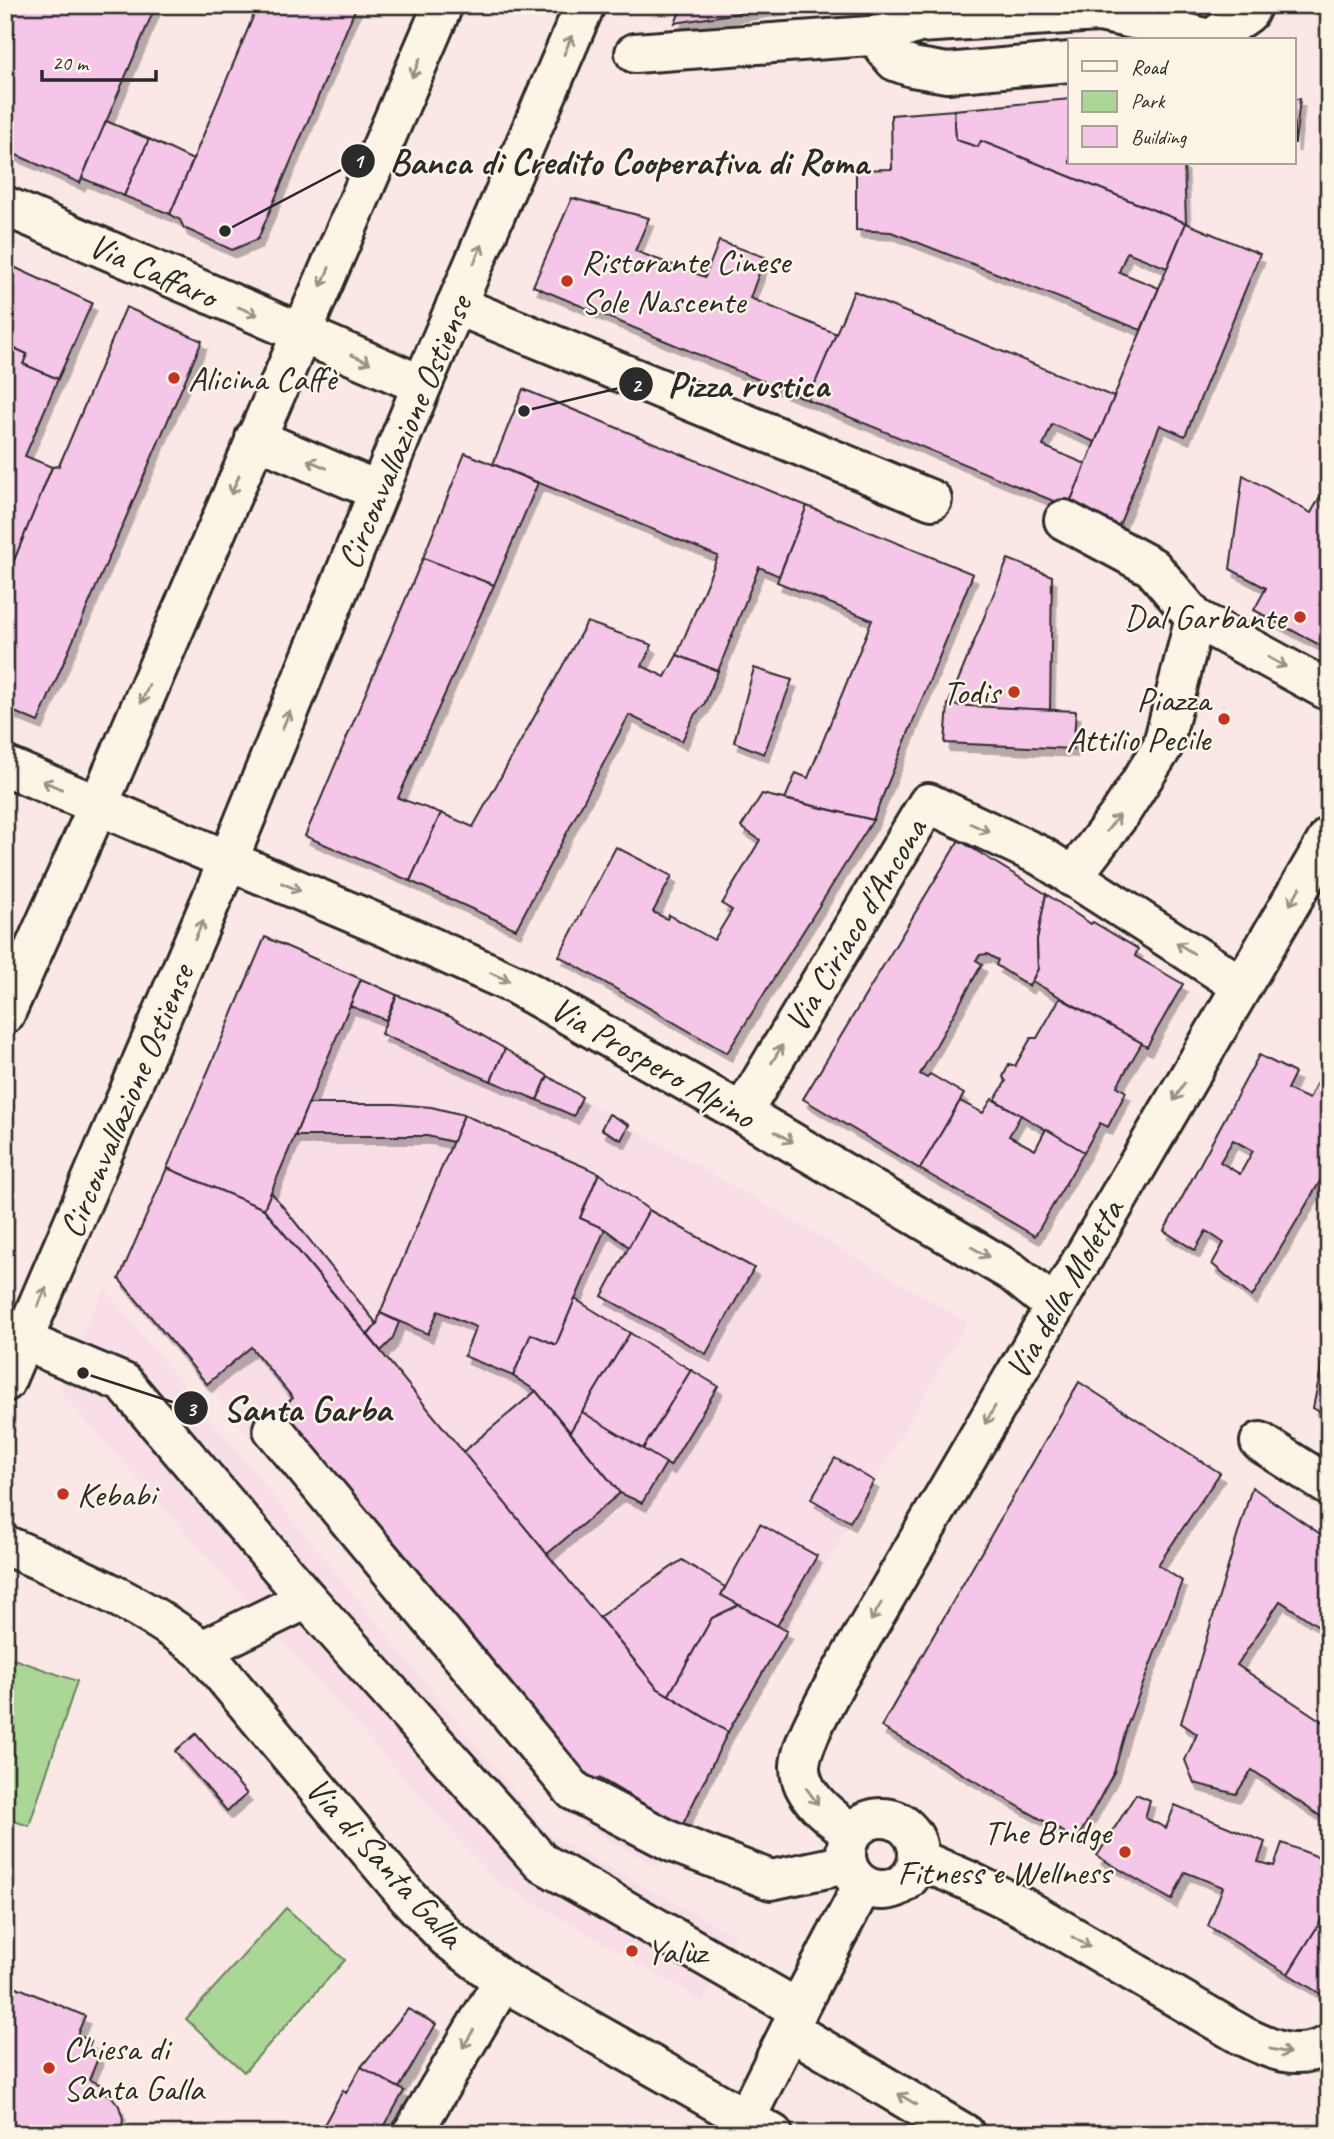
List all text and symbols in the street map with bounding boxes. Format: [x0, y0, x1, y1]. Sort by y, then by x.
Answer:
one-way arrow [562, 35, 575, 57]
scale bar [42, 38, 156, 82]
legend [1068, 38, 1296, 164]
text: 20 m [52, 50, 90, 76]
text: Road [1131, 54, 1170, 80]
one-way arrow [409, 57, 422, 78]
text: Park [1131, 88, 1166, 114]
text: Building [1131, 124, 1188, 150]
callout: Banca di Credito Cooperativa di Roma [340, 132, 882, 190]
text: Banca di Credito Cooperativa di Roma [389, 138, 872, 185]
text: 1 [353, 148, 365, 174]
street label: Via Caffaro [82, 222, 227, 320]
place label: Ristorante Cinese Sole Nascente [581, 239, 792, 324]
one-way arrow [472, 244, 485, 266]
one-way arrow [318, 265, 331, 287]
marker: Ristorante Cinese Sole Nascente [559, 273, 575, 289]
street label: Circonvallazione Ostiense [327, 286, 483, 576]
one-way arrow [236, 305, 258, 318]
one-way arrow [350, 353, 372, 366]
callout: Pizza rustica [619, 355, 843, 413]
place label: Alicina Caffè [188, 356, 339, 401]
text: Pizza rustica [667, 361, 831, 408]
marker: Alicina Caffè [166, 370, 182, 386]
text: 2 [631, 372, 643, 398]
one-way arrow [307, 457, 328, 470]
one-way arrow [228, 474, 241, 495]
place label: Dal Garbante [1124, 595, 1289, 640]
marker: Dal Garbante [1292, 609, 1308, 625]
one-way arrow [1266, 656, 1286, 670]
place label: Todis [943, 670, 1003, 715]
place label: Piazza Attilio Pecile [1066, 677, 1213, 762]
one-way arrow [138, 683, 151, 704]
marker: Todis [1006, 684, 1022, 700]
one-way arrow [280, 709, 293, 731]
marker: Piazza Attilio Pecile [1216, 711, 1232, 727]
one-way arrow [41, 778, 63, 791]
street label: Via Ciriaco d'Ancona [774, 809, 938, 1040]
one-way arrow [1106, 814, 1121, 832]
one-way arrow [969, 821, 990, 835]
one-way arrow [280, 881, 302, 894]
one-way arrow [1288, 885, 1302, 905]
one-way arrow [193, 920, 206, 941]
one-way arrow [1175, 941, 1195, 955]
street label: Circonvallazione Ostiense [49, 955, 205, 1245]
one-way arrow [489, 971, 510, 984]
street label: Via Prospero Alpino [543, 986, 764, 1140]
one-way arrow [771, 1045, 785, 1065]
one-way arrow [1172, 1082, 1186, 1102]
one-way arrow [773, 1130, 793, 1144]
street label: Via della Moletta [995, 1189, 1135, 1387]
one-way arrow [969, 1246, 989, 1260]
one-way arrow [36, 1287, 49, 1308]
callout: Santa Garba [174, 1379, 404, 1437]
text: Santa Garba [223, 1385, 394, 1432]
text: 3 [186, 1396, 198, 1422]
one-way arrow [983, 1405, 997, 1425]
place label: Kebabi [77, 1472, 160, 1517]
marker: Kebabi [55, 1486, 71, 1502]
one-way arrow [869, 1601, 882, 1622]
street label: Via di Santa Galla [296, 1767, 475, 1960]
one-way arrow [805, 1786, 820, 1805]
place label: The Bridge Fitness e Wellness [898, 1810, 1114, 1895]
marker: The Bridge Fitness e Wellness [1117, 1844, 1133, 1860]
place label: Yalùz [646, 1929, 710, 1974]
one-way arrow [1071, 1935, 1091, 1949]
marker: Yalùz [624, 1943, 640, 1959]
place label: Chiesa di Santa Galla [63, 2026, 206, 2111]
one-way arrow [461, 2029, 475, 2049]
one-way arrow [1268, 2045, 1291, 2058]
marker: Chiesa di Santa Galla [41, 2060, 57, 2076]
one-way arrow [897, 2092, 917, 2106]

